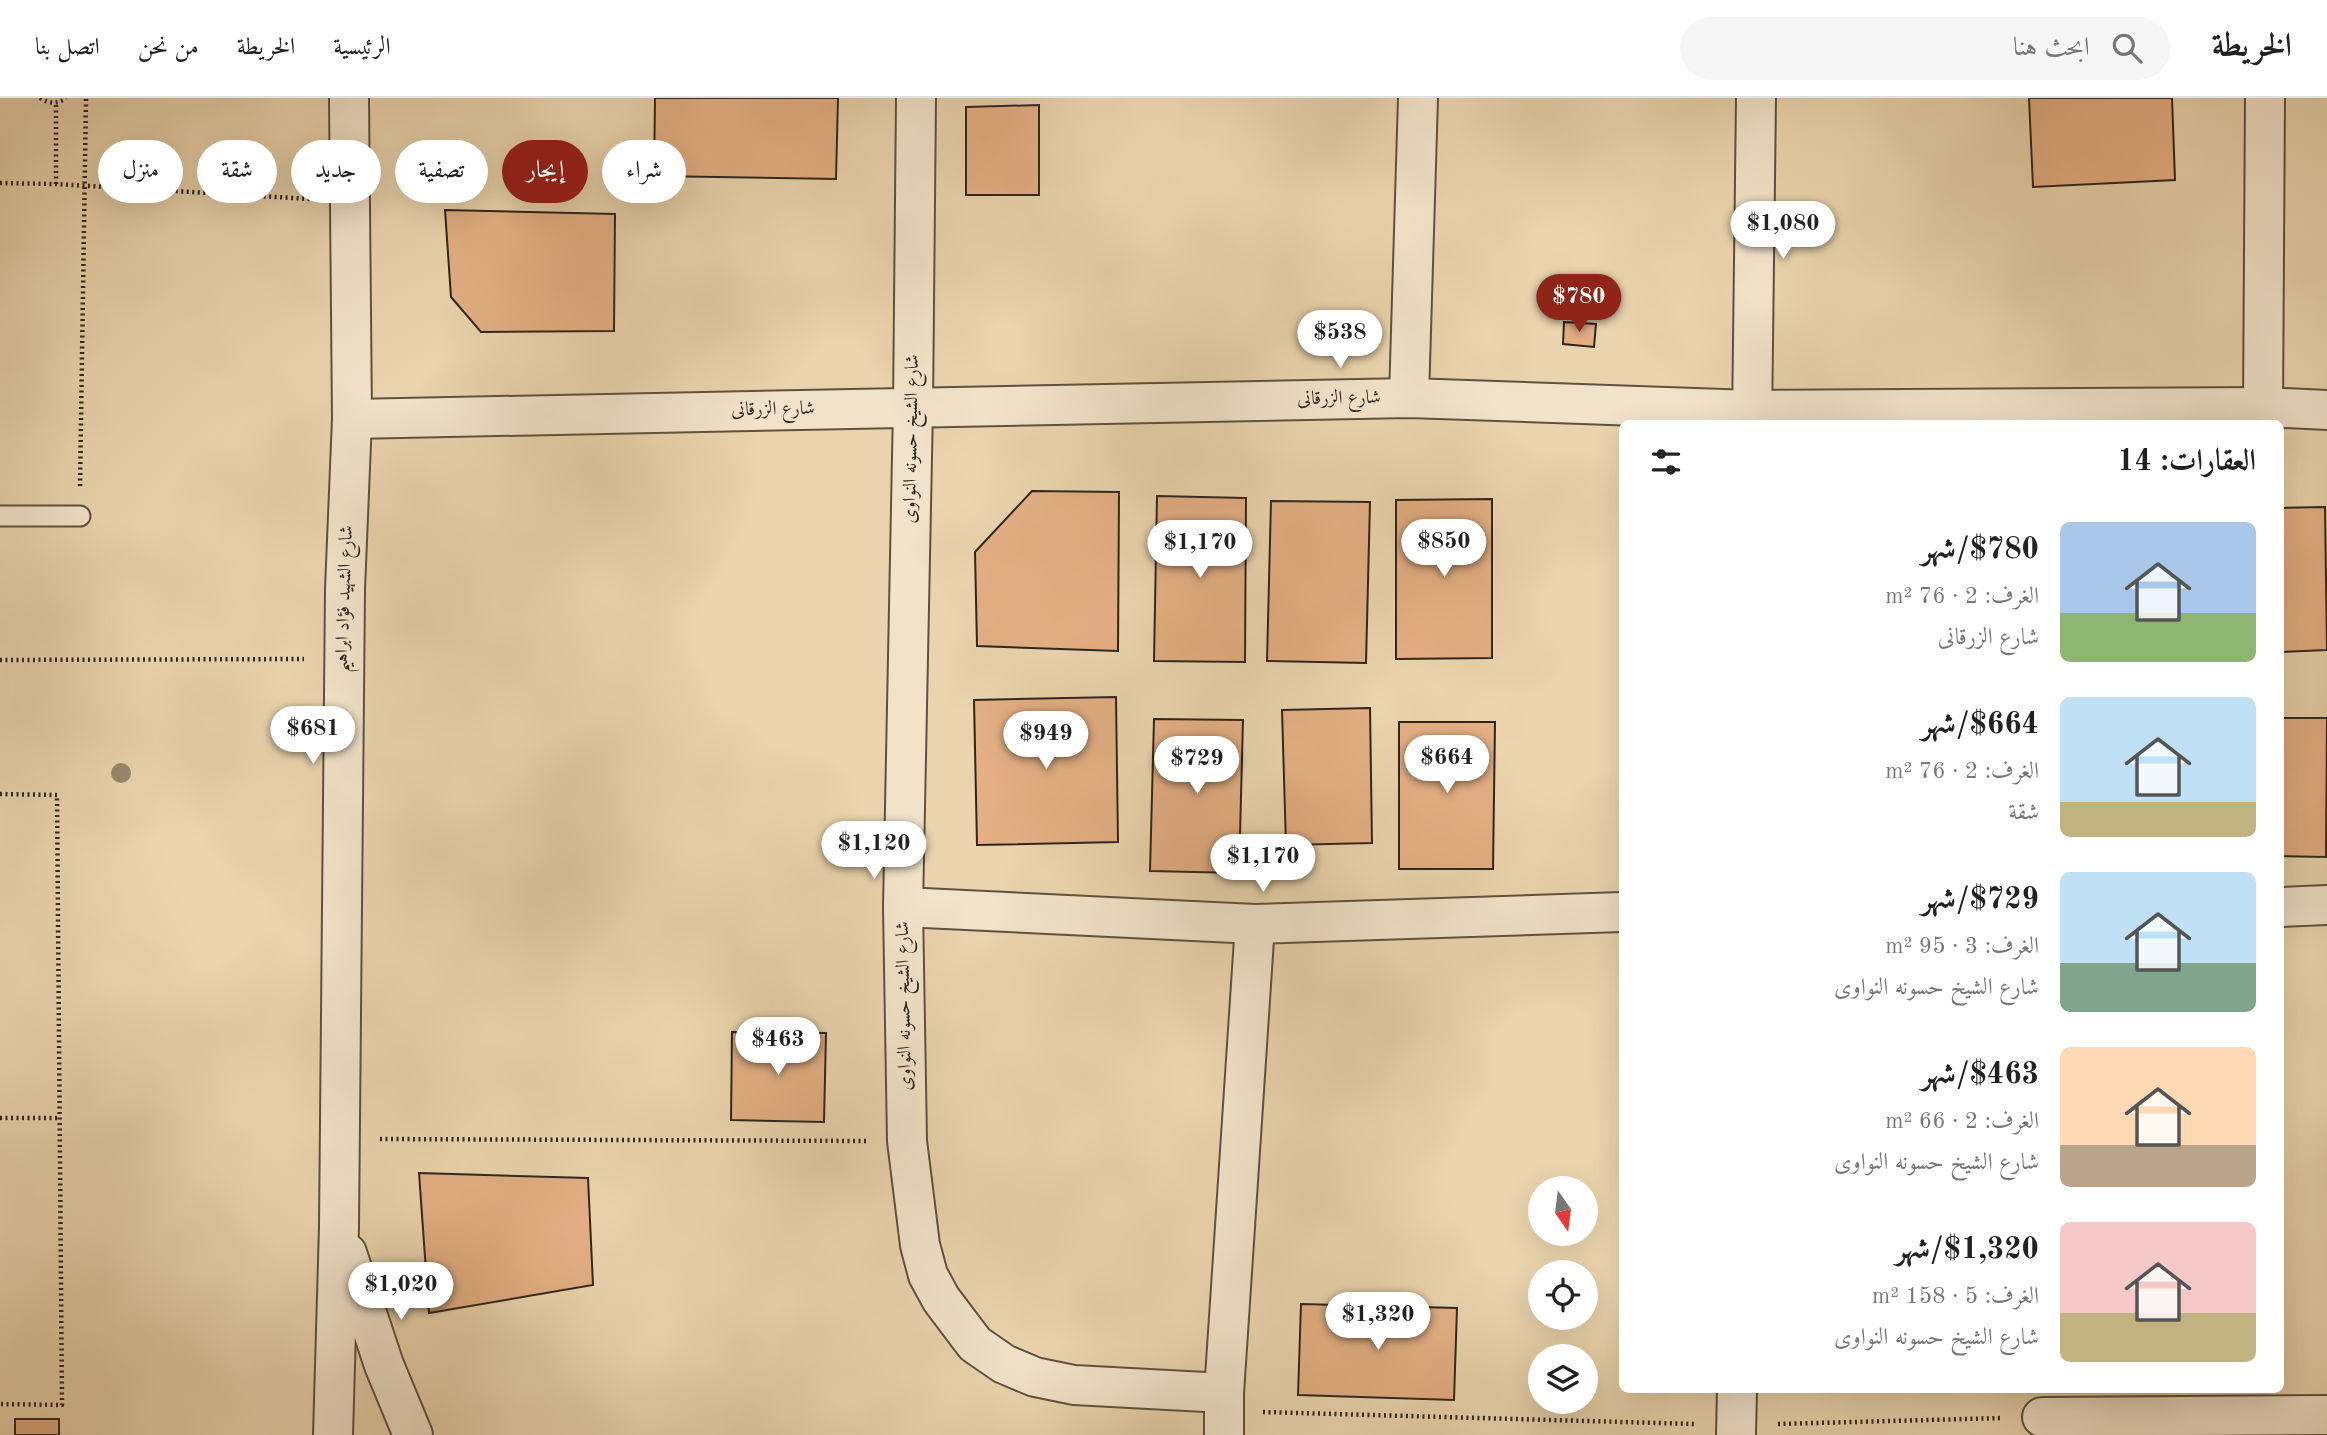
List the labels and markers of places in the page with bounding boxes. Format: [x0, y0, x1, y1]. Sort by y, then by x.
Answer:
pin: $1,080 [1726, 202, 1840, 261]
pin: $780 [1538, 274, 1620, 334]
pin: $538 [1299, 310, 1381, 370]
pin: $850 [1403, 519, 1485, 579]
pin: $1,170 [1143, 520, 1257, 580]
pin: $681 [272, 706, 354, 766]
pin: $949 [1005, 712, 1087, 771]
pin: $729 [1156, 736, 1238, 796]
pin: $664 [1406, 736, 1488, 795]
pin: $1,120 [817, 822, 931, 881]
pin: $1,170 [1206, 834, 1320, 894]
pin: $463 [737, 1018, 819, 1077]
pin: $1,020 [344, 1262, 458, 1322]
pin: $1,320 [1321, 1292, 1435, 1352]

